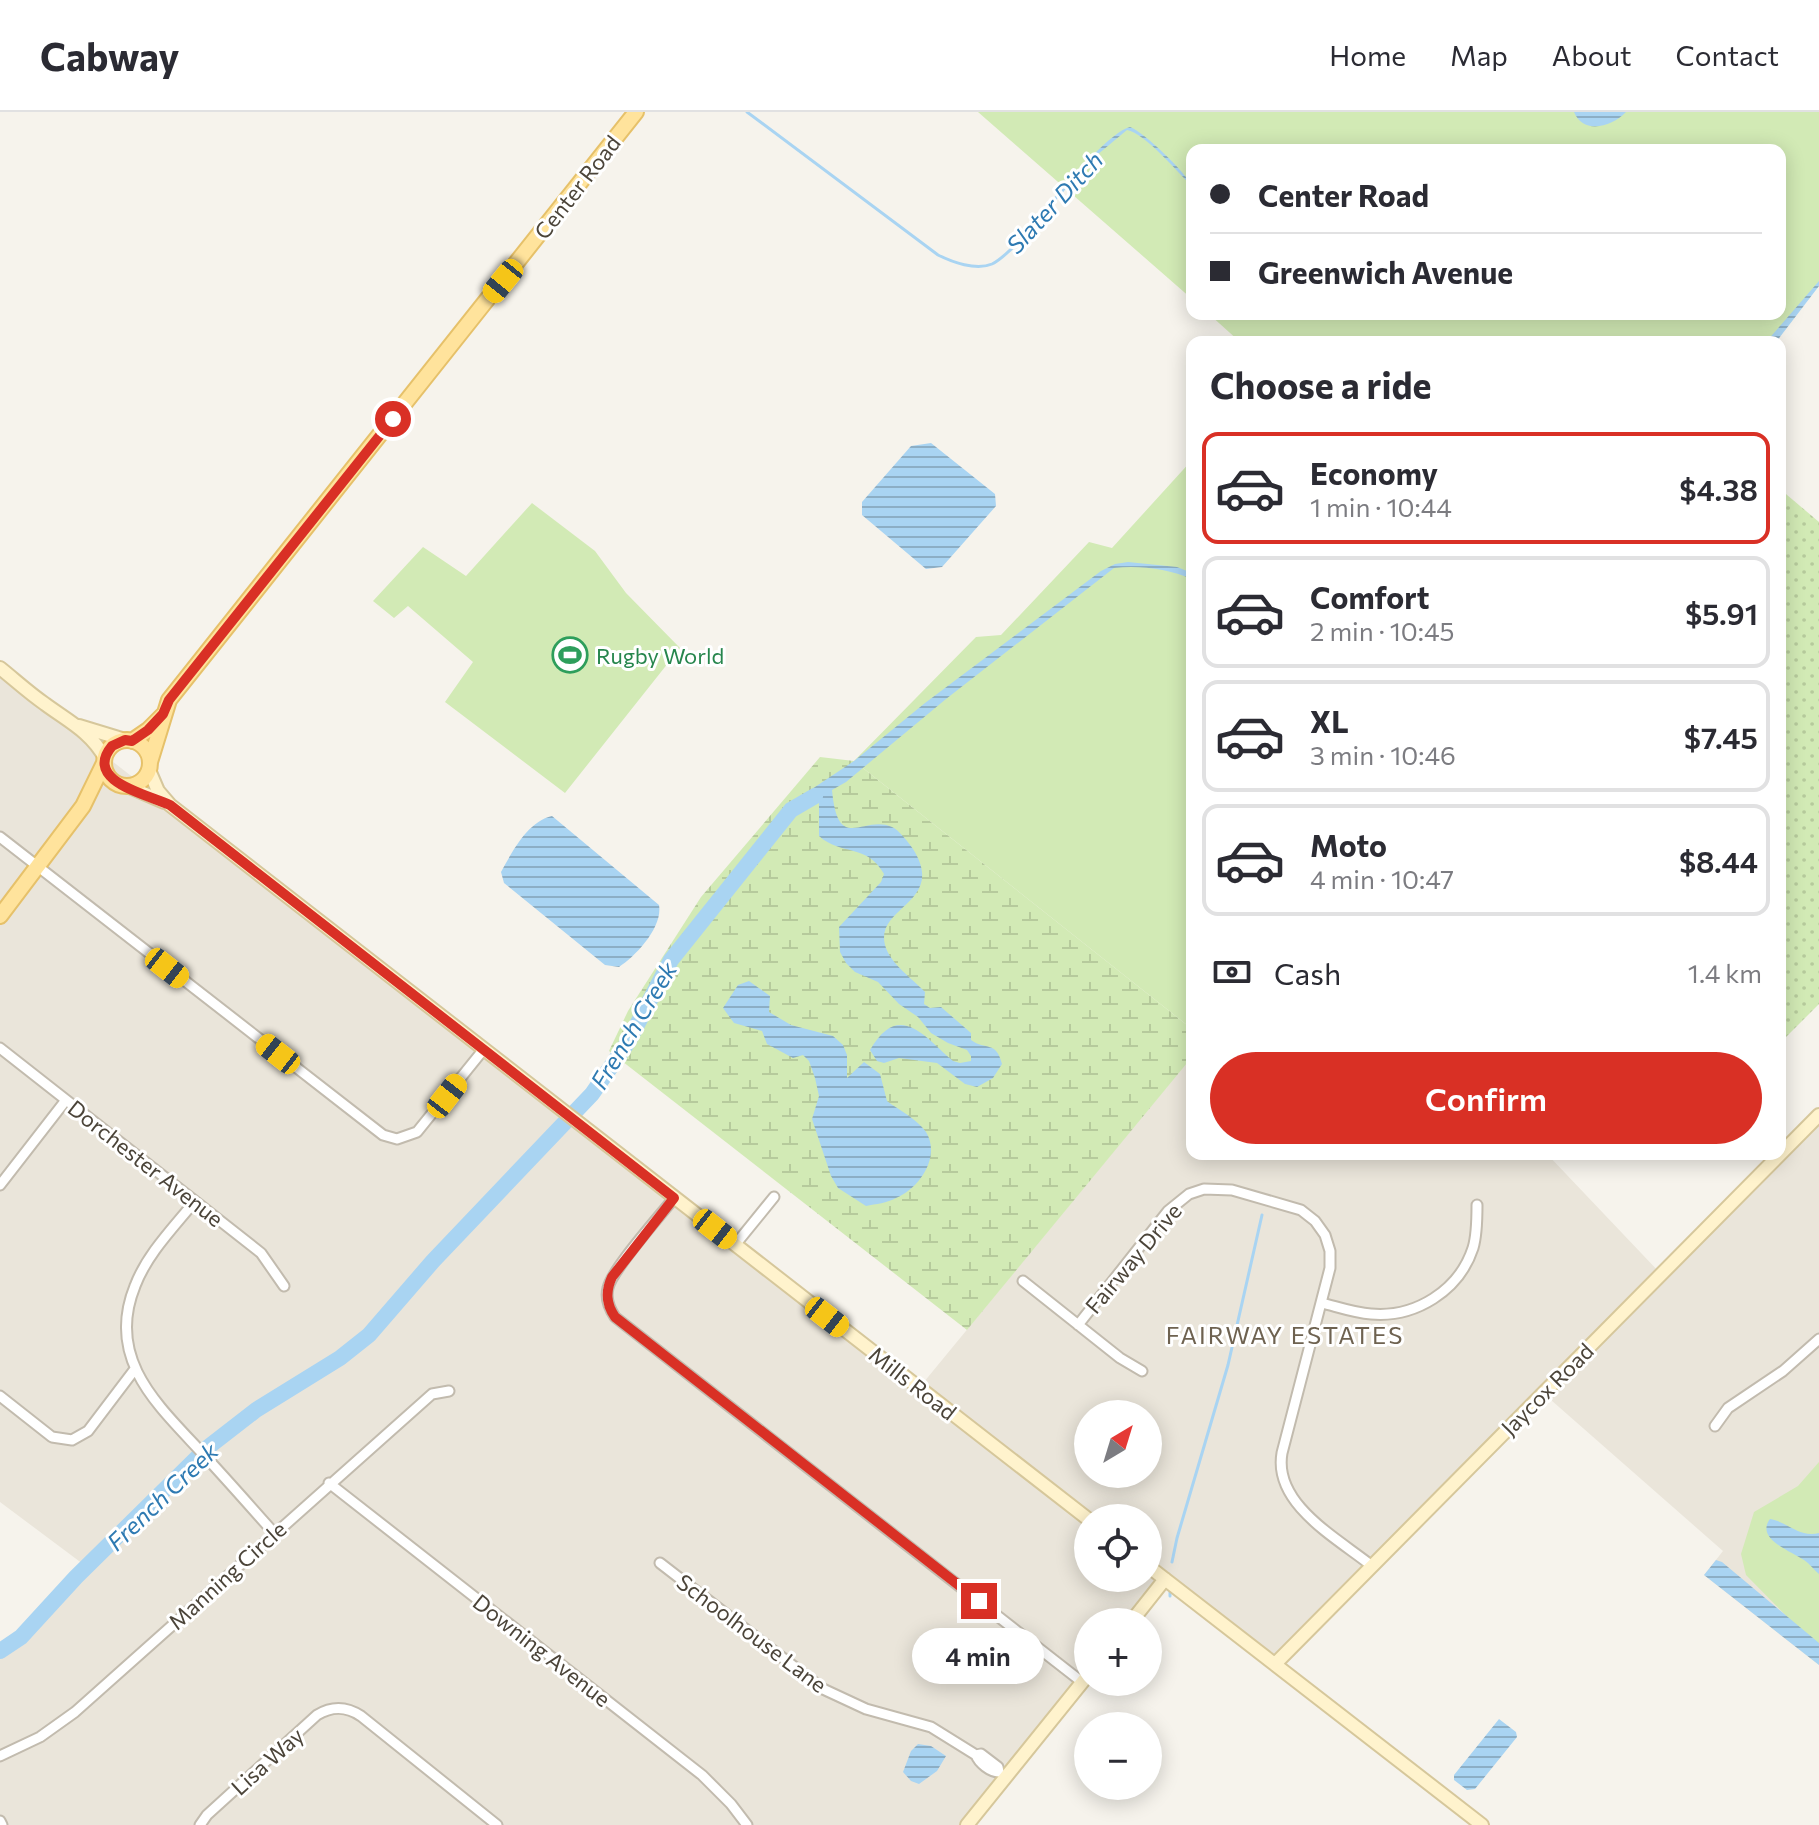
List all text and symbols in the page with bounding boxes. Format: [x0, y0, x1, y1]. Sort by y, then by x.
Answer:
text: Cabway [40, 32, 179, 79]
text: Home [1329, 38, 1406, 72]
text: Map [1450, 38, 1508, 72]
text: About [1552, 38, 1632, 72]
text: Contact [1676, 38, 1779, 72]
street label: Center Road [528, 130, 626, 244]
water label: Slater Ditch [1000, 145, 1108, 259]
text: Center Road [1258, 176, 1429, 213]
text: Greenwich Avenue [1258, 253, 1513, 290]
car [479, 255, 527, 307]
text: Choose a ride [1210, 362, 1431, 406]
route start [375, 401, 411, 437]
icon: car [1214, 452, 1286, 524]
text: Economy [1310, 454, 1438, 491]
text: $4.38 [1679, 470, 1758, 507]
text: 1 min · 10:44 [1310, 491, 1452, 522]
icon: car [1214, 576, 1286, 648]
text: Comfort [1310, 578, 1429, 615]
text: $5.91 [1685, 594, 1758, 631]
text: 2 min · 10:45 [1310, 615, 1455, 646]
sports icon: Rugby World [551, 636, 589, 674]
place label: Rugby World [596, 642, 724, 669]
icon: car [1214, 700, 1286, 772]
text: XL [1310, 702, 1349, 739]
text: $7.45 [1684, 718, 1758, 755]
text: 3 min · 10:46 [1310, 739, 1456, 770]
icon: car [1214, 824, 1286, 896]
text: Moto [1310, 826, 1387, 863]
text: $8.44 [1679, 842, 1758, 879]
text: 4 min · 10:47 [1310, 863, 1454, 894]
car [141, 944, 193, 992]
icon: cash [1210, 950, 1254, 994]
text: Cash [1274, 954, 1341, 991]
water label: French Creek [584, 955, 683, 1094]
text: 1.4 km [1688, 957, 1762, 988]
car [252, 1030, 304, 1078]
button: Confirm [1210, 1052, 1762, 1144]
car [423, 1070, 471, 1122]
street label: Dorchester Avenue [63, 1094, 229, 1232]
street label: Fairway Drive [1079, 1197, 1187, 1319]
car [689, 1205, 741, 1253]
car [801, 1293, 853, 1341]
district label: FAIRWAY ESTATES [1166, 1320, 1404, 1349]
street label: Jaycox Road [1495, 1337, 1599, 1441]
street label: Mills Road [864, 1341, 962, 1425]
north arrow [1074, 1400, 1162, 1488]
map controls [1074, 1400, 1162, 1800]
water label: French Creek [100, 1435, 224, 1556]
button: locate [1074, 1504, 1162, 1592]
street label: Manning Circle [163, 1515, 291, 1635]
street label: Schoolhouse Lane [672, 1568, 832, 1698]
route end [961, 1583, 997, 1619]
street label: Downing Avenue [468, 1588, 616, 1712]
button: + [1074, 1608, 1162, 1696]
callout: 4 min [913, 1629, 1045, 1685]
text: 4 min [945, 1640, 1011, 1671]
button: − [1074, 1712, 1162, 1800]
street label: Lisa Way [225, 1722, 309, 1800]

